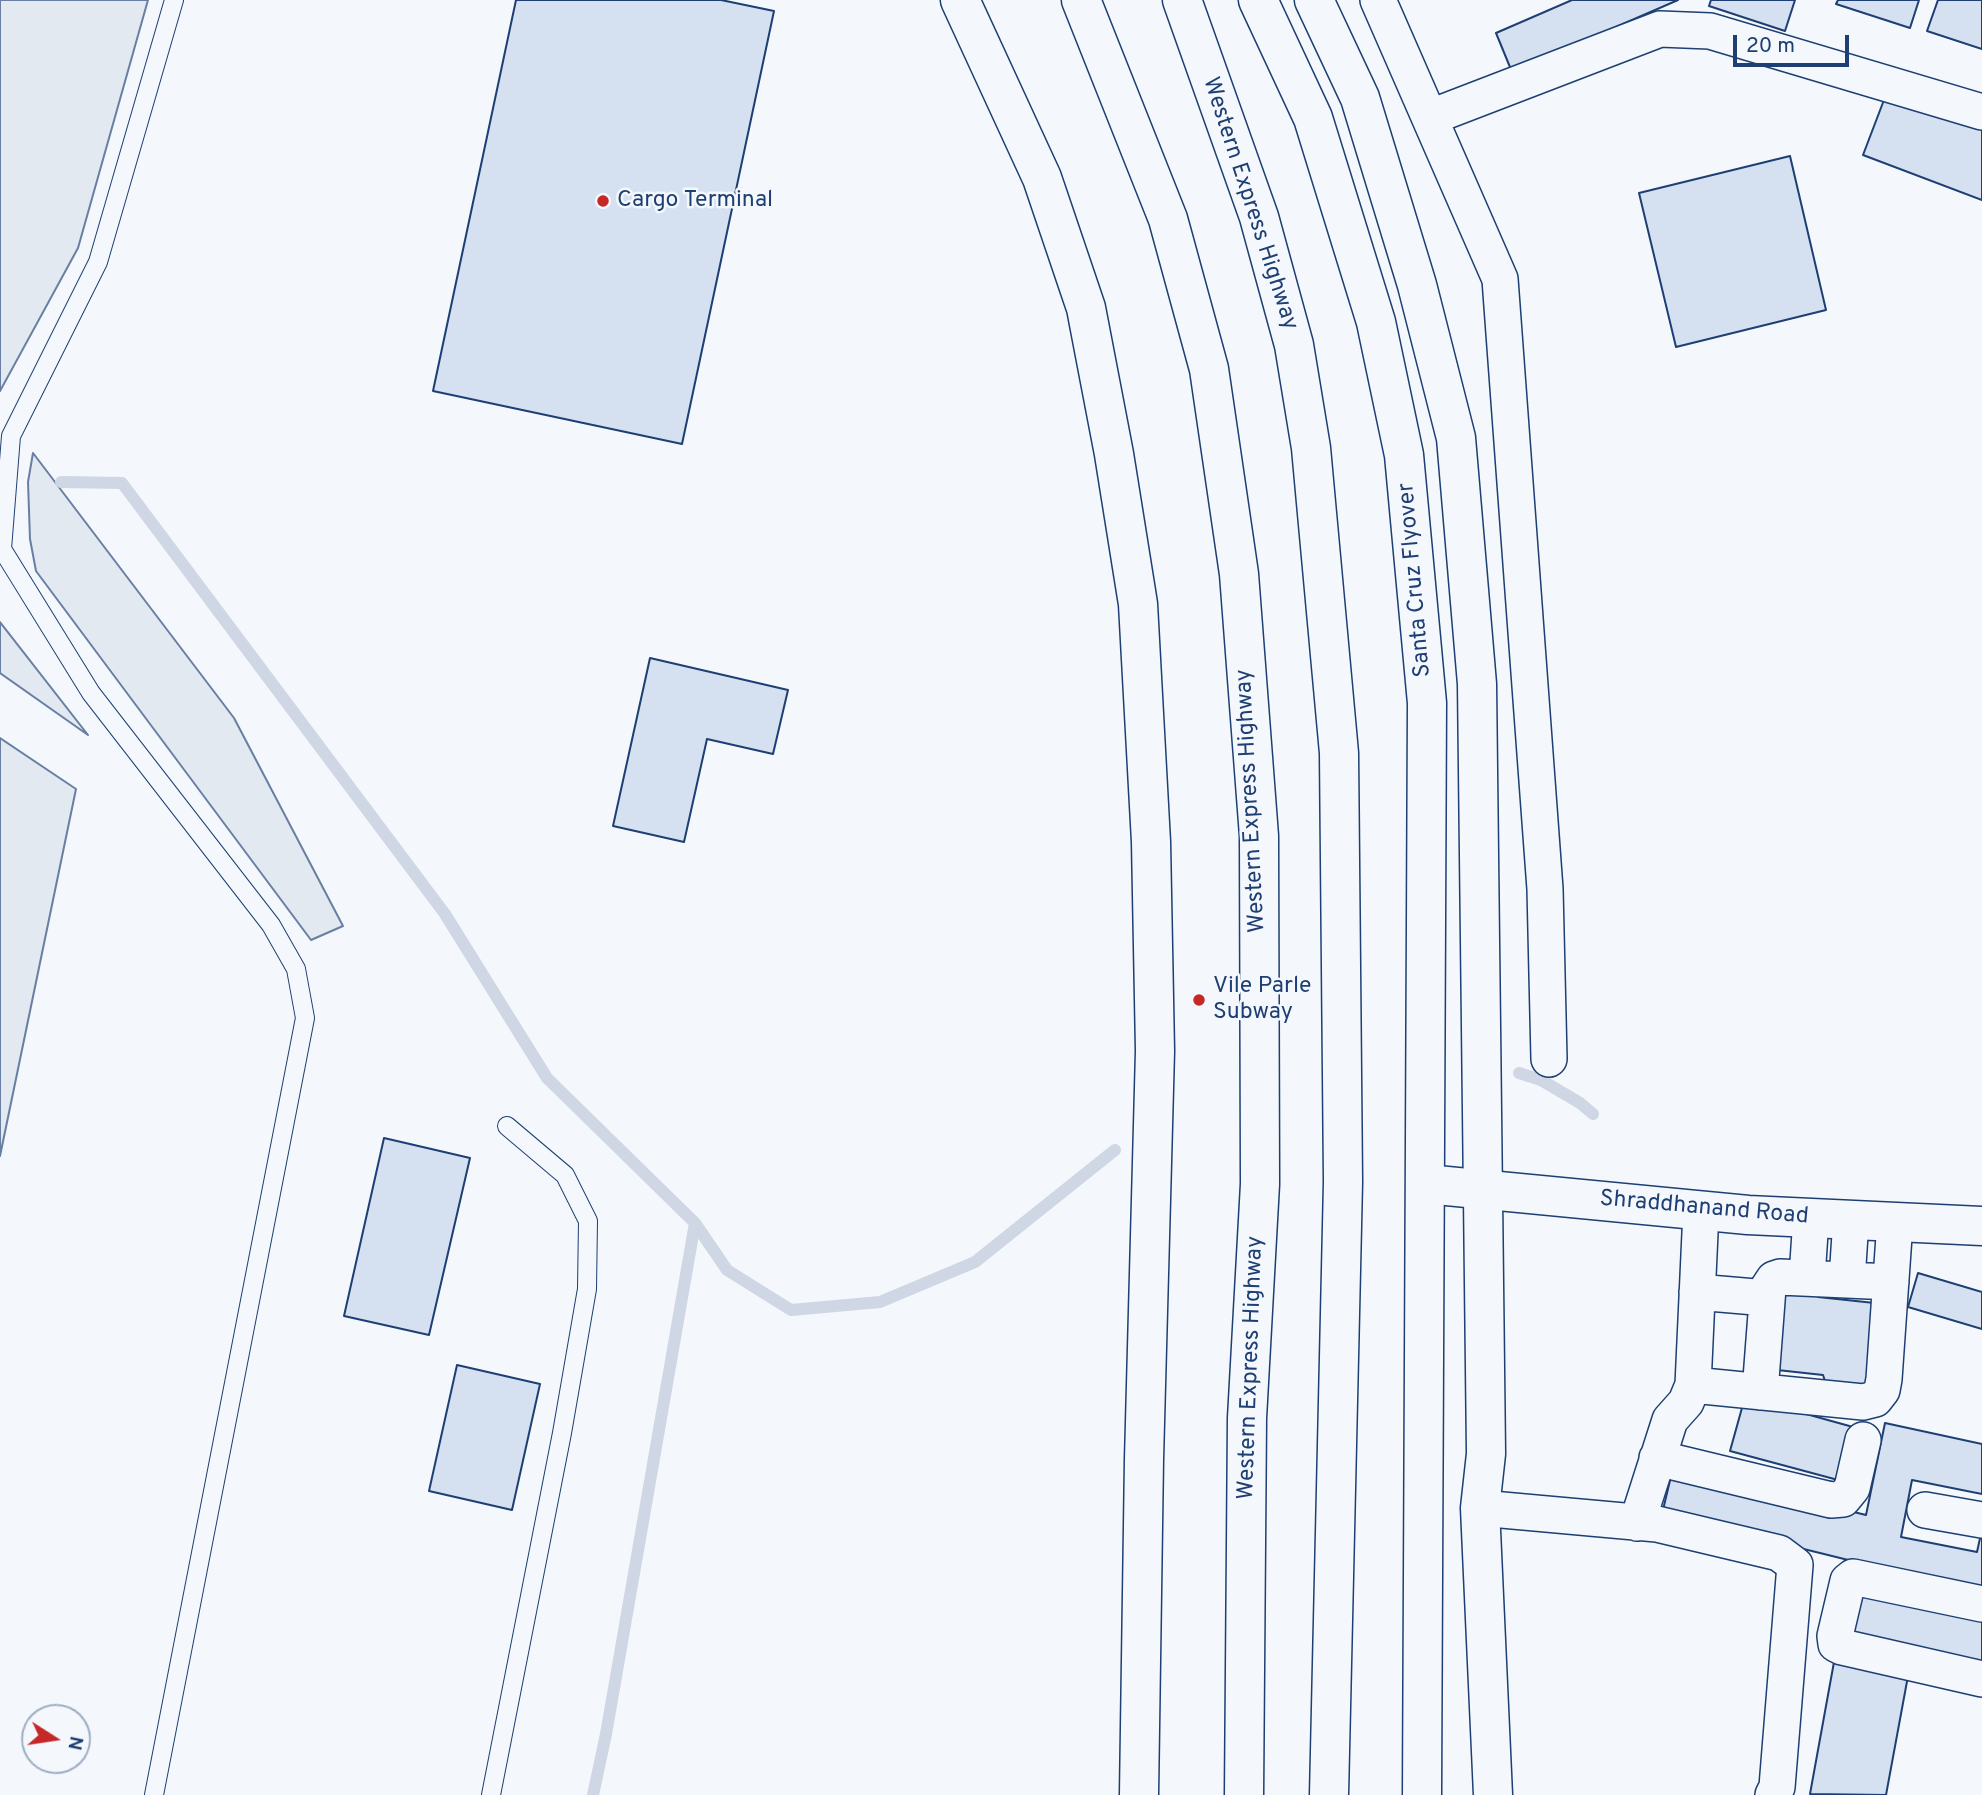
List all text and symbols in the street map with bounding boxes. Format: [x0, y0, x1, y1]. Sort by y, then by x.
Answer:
scale bar [1737, 21, 1853, 65]
text: 20 m [1746, 33, 1795, 60]
street label: Western Express Highway [1195, 74, 1303, 334]
place label: Cargo Terminal [617, 187, 773, 215]
marker: Cargo Terminal [595, 193, 611, 209]
street label: Santa Cruz Flyover [1394, 482, 1438, 678]
street label: Western Express Highway [1231, 668, 1273, 934]
place label: Vile Parle Subway [1213, 973, 1311, 1027]
marker: Vile Parle Subway [1191, 992, 1207, 1008]
street label: Shraddhanand Road [1598, 1186, 1810, 1232]
street label: Western Express Highway [1234, 1236, 1270, 1500]
north arrow [21, 1704, 91, 1774]
text: N [61, 1734, 88, 1752]

